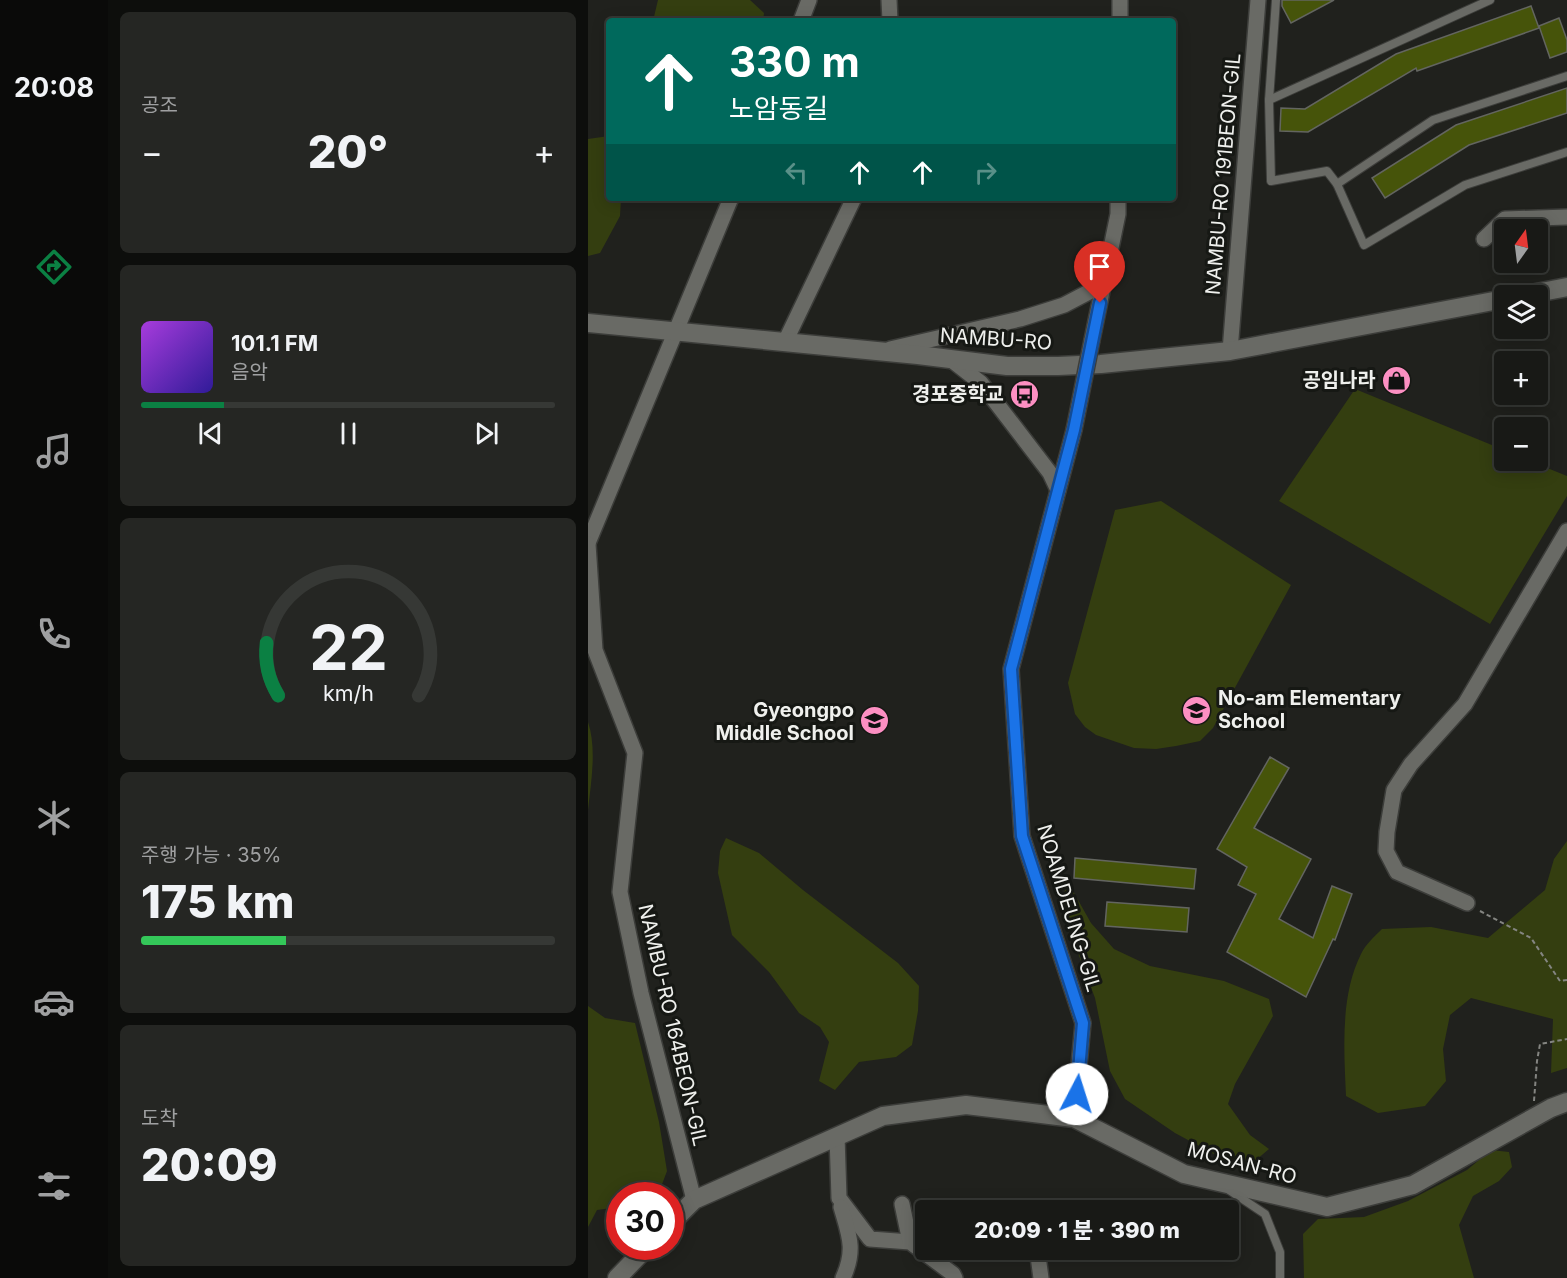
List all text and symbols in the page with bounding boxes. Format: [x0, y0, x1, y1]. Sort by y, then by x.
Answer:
text: 330 m [729, 36, 860, 87]
icon: ahead [630, 42, 708, 120]
street label: NAMBU-RO 191BEON-GIL [1200, 52, 1246, 296]
text: 20:08 [14, 71, 94, 104]
text: 노암동길 [729, 92, 828, 125]
text: 공조 [141, 93, 178, 117]
text: 20° [308, 124, 388, 179]
text: − [141, 132, 163, 172]
text: + [533, 132, 555, 172]
icon: left [780, 156, 813, 189]
icon: ahead [843, 156, 876, 189]
icon: ahead [906, 156, 939, 189]
icon: right [969, 156, 1002, 189]
north arrow [1494, 219, 1548, 273]
map controls [1494, 219, 1548, 471]
pin [1074, 241, 1125, 303]
icon: directions [33, 246, 75, 288]
icon: arrive [1083, 250, 1116, 283]
button: layers [1494, 285, 1548, 339]
street label: NAMBU-RO [939, 323, 1053, 355]
text: 101.1 FM [231, 330, 318, 356]
button: + [1494, 351, 1548, 405]
text: 음악 [231, 360, 268, 384]
shop icon: 공임나라 [1381, 364, 1413, 396]
place label: 공임나라 [1302, 368, 1376, 392]
bus stop icon: 경포중학교 [1009, 378, 1041, 410]
place label: 경포중학교 [912, 382, 1004, 406]
icon: previous [194, 417, 227, 450]
icon: pause [332, 417, 365, 450]
icon: next [470, 417, 503, 450]
button: − [1494, 417, 1548, 471]
icon: music [33, 430, 75, 472]
text: 22 [309, 610, 387, 685]
icon: phone [33, 613, 75, 655]
text: km/h [323, 680, 373, 706]
place label: No-am Elementary School [1218, 686, 1401, 733]
school or university icon: No-am Elementary School [1181, 694, 1213, 726]
place label: Gyeongpo Middle School [715, 698, 854, 745]
school or university icon: Gyeongpo Middle School [859, 705, 891, 737]
icon: climate [33, 797, 75, 839]
street label: NOAMDEUNG-GIL [1032, 821, 1106, 995]
text: 주행 가능 · 35% [141, 843, 281, 867]
text: 175 km [141, 874, 294, 929]
street label: NAMBU-RO 164BEON-GIL [633, 902, 713, 1148]
icon: car [33, 981, 75, 1023]
position arrow [1045, 1062, 1109, 1126]
text: 도착 [141, 1106, 178, 1130]
text: 20:09 [141, 1137, 278, 1192]
street label: MOSAN-RO [1185, 1137, 1299, 1189]
icon: filters [33, 1165, 75, 1207]
speed limit sign: 30 [606, 1182, 684, 1260]
text: 20:09 · 1 분 · 390 m [974, 1217, 1180, 1243]

